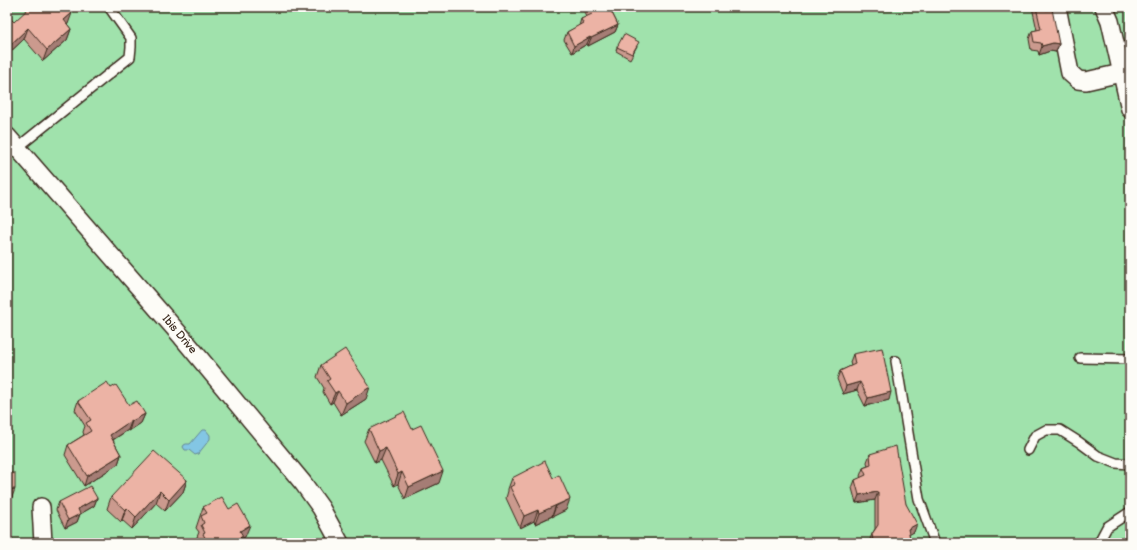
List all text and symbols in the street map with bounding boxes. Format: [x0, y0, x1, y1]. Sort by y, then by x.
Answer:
street label: Ibis Drive [160, 312, 200, 357]

